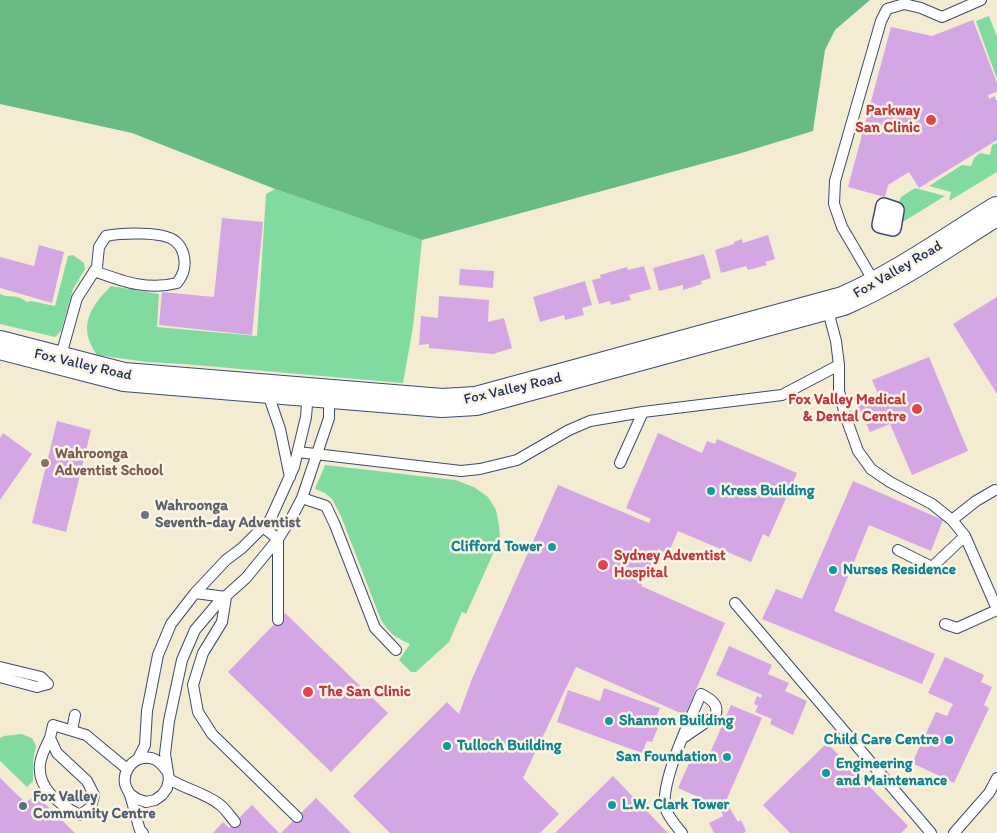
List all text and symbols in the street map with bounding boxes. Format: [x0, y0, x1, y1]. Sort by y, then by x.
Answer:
place label: Parkway San Clinic [855, 102, 920, 137]
marker: Parkway San Clinic [924, 113, 938, 127]
street label: Fox Valley Road [850, 237, 946, 303]
street label: Fox Valley Road [32, 345, 134, 385]
street label: Fox Valley Road [462, 369, 564, 409]
place label: Fox Valley Medical & Dental Centre [788, 391, 906, 426]
marker: Fox Valley Medical & Dental Centre [910, 402, 924, 416]
place label: Wahroonga Adventist School [55, 445, 163, 480]
marker: Wahroonga Adventist School [39, 457, 51, 469]
place label: Kress Building [721, 482, 814, 500]
marker: Kress Building [705, 485, 717, 497]
place label: Wahroonga Seventh-day Adventist [155, 497, 301, 532]
marker: Wahroonga Seventh-day Adventist [139, 509, 151, 521]
place label: Clifford Tower [451, 538, 542, 556]
marker: Clifford Tower [546, 541, 558, 553]
place label: Sydney Adventist Hospital [614, 547, 726, 582]
marker: Sydney Adventist Hospital [596, 558, 610, 572]
place label: Nurses Residence [843, 561, 956, 579]
marker: Nurses Residence [827, 564, 839, 576]
place label: The San Clinic [319, 683, 411, 701]
marker: The San Clinic [301, 685, 315, 699]
place label: Shannon Building [619, 712, 733, 730]
marker: Shannon Building [603, 715, 615, 727]
place label: Child Care Centre [824, 731, 939, 749]
marker: Child Care Centre [943, 734, 955, 746]
place label: Tulloch Building [457, 737, 561, 755]
marker: Tulloch Building [441, 740, 453, 752]
place label: San Foundation [616, 748, 717, 766]
marker: San Foundation [721, 751, 733, 763]
place label: Engineering and Maintenance [836, 755, 947, 790]
marker: Engineering and Maintenance [820, 767, 832, 779]
place label: Fox Valley Community Centre [33, 788, 156, 823]
place label: L.W. Clark Tower [622, 796, 729, 814]
marker: L.W. Clark Tower [606, 799, 618, 811]
marker: Fox Valley Community Centre [17, 800, 29, 812]

